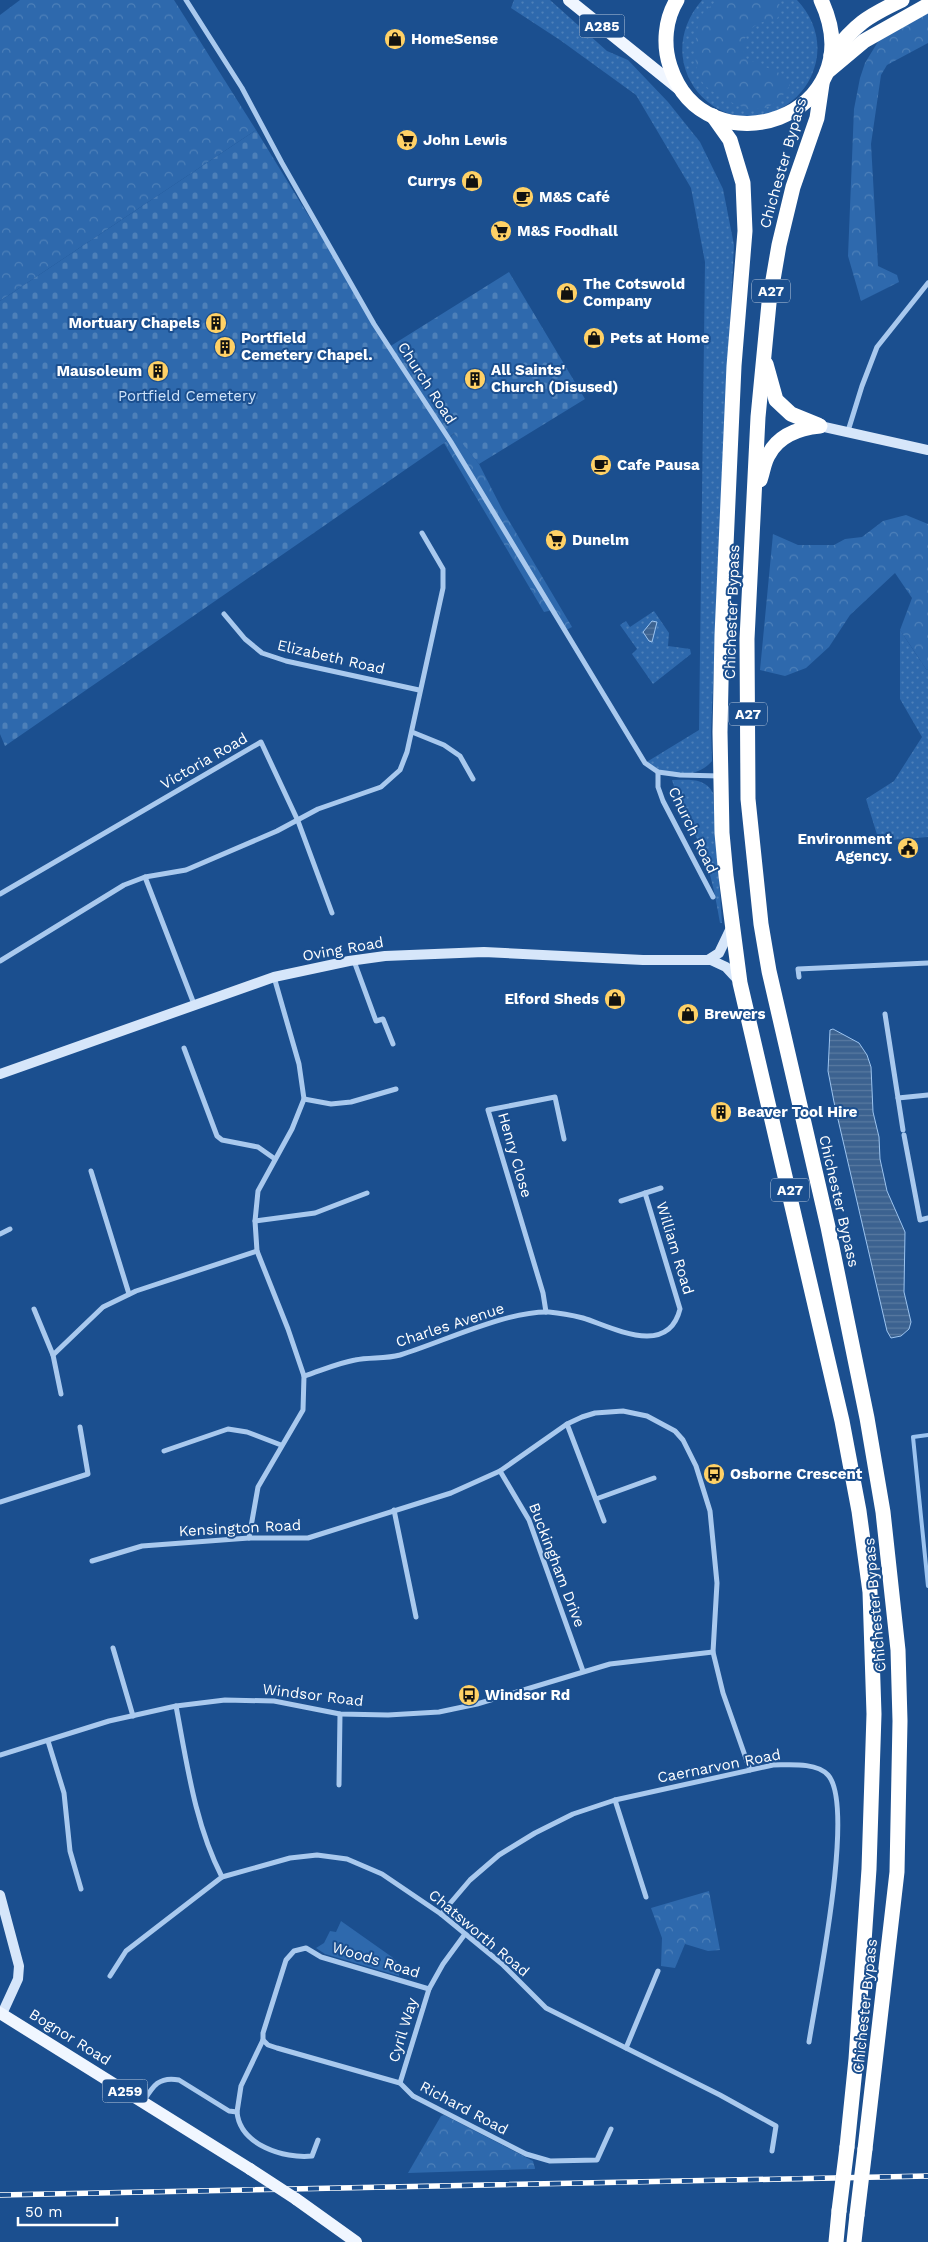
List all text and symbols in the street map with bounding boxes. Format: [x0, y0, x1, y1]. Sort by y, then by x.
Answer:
road number: A285 [580, 15, 624, 38]
shop icon: HomeSense [383, 27, 407, 51]
place label: HomeSense [411, 30, 498, 48]
street label: Chichester Bypass [756, 96, 810, 230]
supermarket icon: John Lewis [395, 128, 419, 152]
place label: John Lewis [423, 131, 507, 149]
shop icon: Currys [460, 169, 484, 193]
place label: Currys [407, 172, 456, 190]
cafe icon: M&S Café [511, 185, 535, 209]
place label: M&S Café [539, 188, 610, 206]
supermarket icon: M&S Foodhall [489, 219, 513, 243]
place label: M&S Foodhall [517, 222, 618, 240]
place label: The Cotswold Company [583, 275, 685, 310]
road number: A27 [752, 280, 790, 302]
shop icon: The Cotswold Company [555, 281, 579, 305]
building icon: Mortuary Chapels [204, 311, 228, 335]
place label: Mortuary Chapels [69, 314, 200, 332]
shop icon: Pets at Home [582, 326, 606, 350]
place label: Portfield Cemetery Chapel. [241, 329, 373, 364]
place label: Pets at Home [610, 329, 710, 347]
building icon: Portfield Cemetery Chapel. [213, 335, 237, 359]
street label: Church Road [394, 339, 460, 427]
building icon: Mausoleum [146, 359, 170, 383]
place label: All Saints' Church (Disused) [491, 361, 618, 396]
place label: Mausoleum [56, 362, 142, 380]
building icon: All Saints' Church (Disused) [463, 367, 487, 391]
park label: Portfield Cemetery [118, 387, 256, 405]
cafe icon: Cafe Pausa [589, 453, 613, 477]
place label: Cafe Pausa [617, 456, 700, 474]
supermarket icon: Dunelm [544, 528, 568, 552]
place label: Dunelm [572, 531, 629, 549]
street label: Chichester Bypass [721, 544, 743, 680]
street label: Elizabeth Road [275, 636, 387, 678]
road number: A27 [729, 702, 767, 726]
street label: Victoria Road [157, 729, 251, 793]
street label: Church Road [664, 784, 722, 876]
place label: Environment Agency. [797, 830, 892, 865]
public building icon: Environment Agency. [896, 836, 920, 860]
street label: Oving Road [301, 933, 385, 965]
shop icon: Elford Sheds [603, 987, 627, 1011]
place label: Elford Sheds [504, 990, 599, 1008]
shop icon: Brewers [676, 1002, 700, 1026]
place label: Brewers [704, 1005, 765, 1023]
building icon: Beaver Tool Hire [709, 1100, 733, 1124]
place label: Beaver Tool Hire [737, 1103, 858, 1121]
street label: Henry Close [494, 1110, 536, 1200]
street label: Chichester Bypass [815, 1133, 863, 1269]
road number: A27 [771, 1178, 809, 1202]
street label: William Road [652, 1199, 698, 1297]
street label: Charles Avenue [394, 1299, 506, 1351]
bus stop icon: Osborne Crescent [702, 1462, 726, 1486]
place label: Osborne Crescent [730, 1465, 863, 1483]
street label: Buckingham Drive [525, 1500, 589, 1630]
street label: Kensington Road [178, 1516, 302, 1540]
street label: Chichester Bypass [860, 1537, 890, 1673]
street label: Windsor Road [262, 1680, 364, 1710]
bus stop icon: Windsor Rd [457, 1683, 481, 1707]
place label: Windsor Rd [485, 1686, 570, 1704]
street label: Caernarvon Road [656, 1745, 782, 1787]
street label: Chatsworth Road [425, 1886, 533, 1980]
street label: Woods Road [330, 1938, 422, 1982]
street label: Chichester Bypass [849, 1938, 881, 2074]
street label: Cyril Way [385, 1995, 421, 2064]
street label: Bognor Road [26, 2005, 114, 2069]
street label: Richard Road [417, 2077, 511, 2139]
road number: A259 [102, 2080, 148, 2102]
scale bar [18, 2194, 116, 2226]
text: 50 m [25, 2203, 62, 2221]

